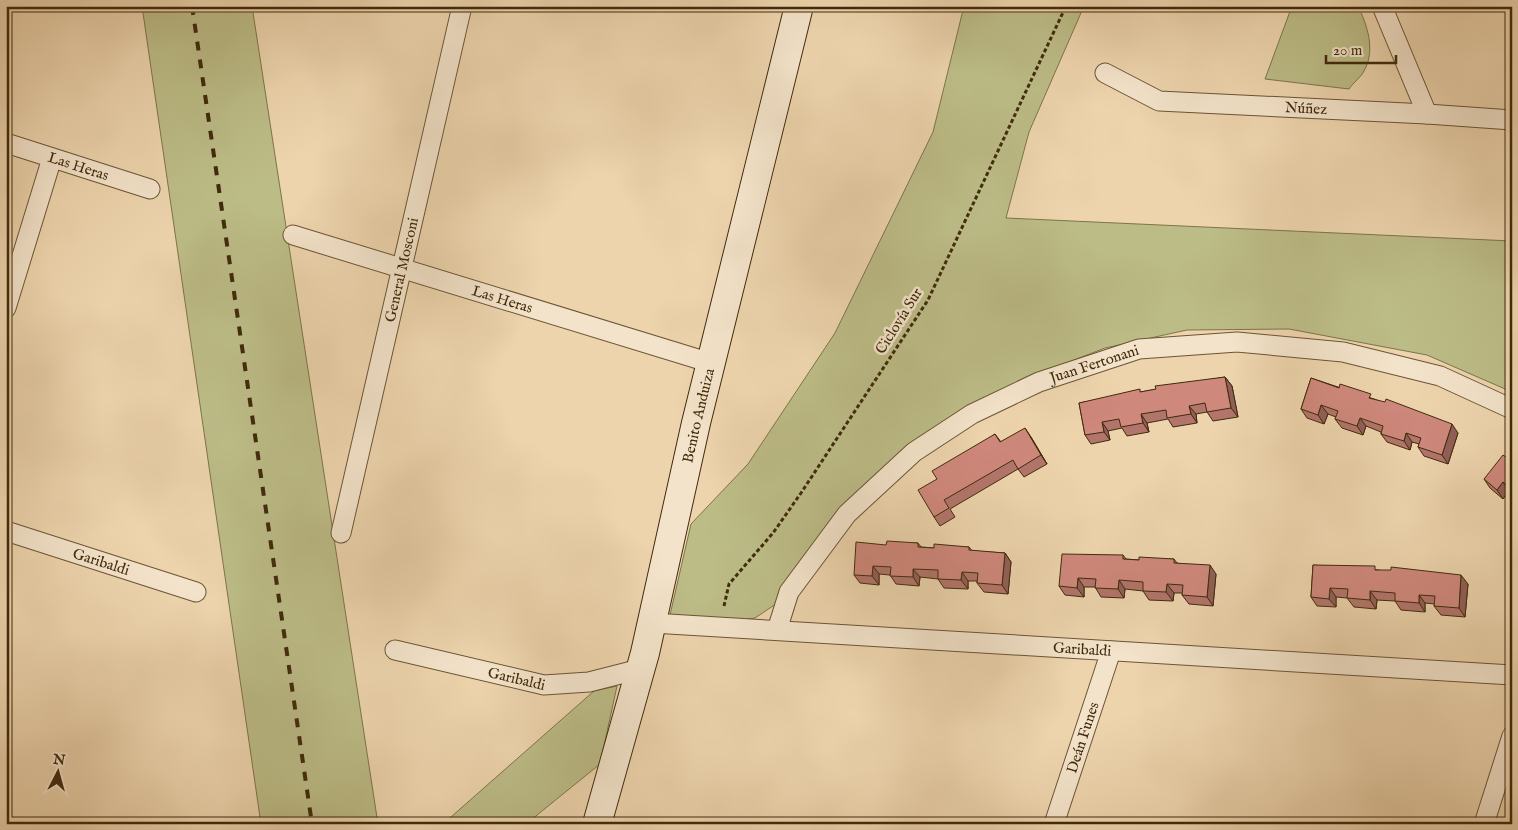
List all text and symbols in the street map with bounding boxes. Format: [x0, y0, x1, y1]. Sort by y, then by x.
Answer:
scale bar [1326, 32, 1396, 64]
text: 20 m [1333, 41, 1363, 60]
street label: Núñez [1284, 98, 1328, 119]
street label: Las Heras [46, 148, 111, 185]
street label: General Mosconi [380, 216, 423, 324]
street label: Las Heras [470, 281, 535, 317]
street label: Ciclovía Sur [871, 284, 927, 358]
street label: Juan Fertonani [1045, 340, 1141, 388]
street label: Benito Anduiza [678, 366, 719, 465]
street label: Garibaldi [70, 544, 132, 580]
street label: Garibaldi [1052, 638, 1112, 660]
street label: Garibaldi [486, 663, 547, 695]
street label: Deán Funes [1062, 699, 1103, 776]
north arrow [32, 748, 82, 798]
text: N [51, 750, 66, 770]

